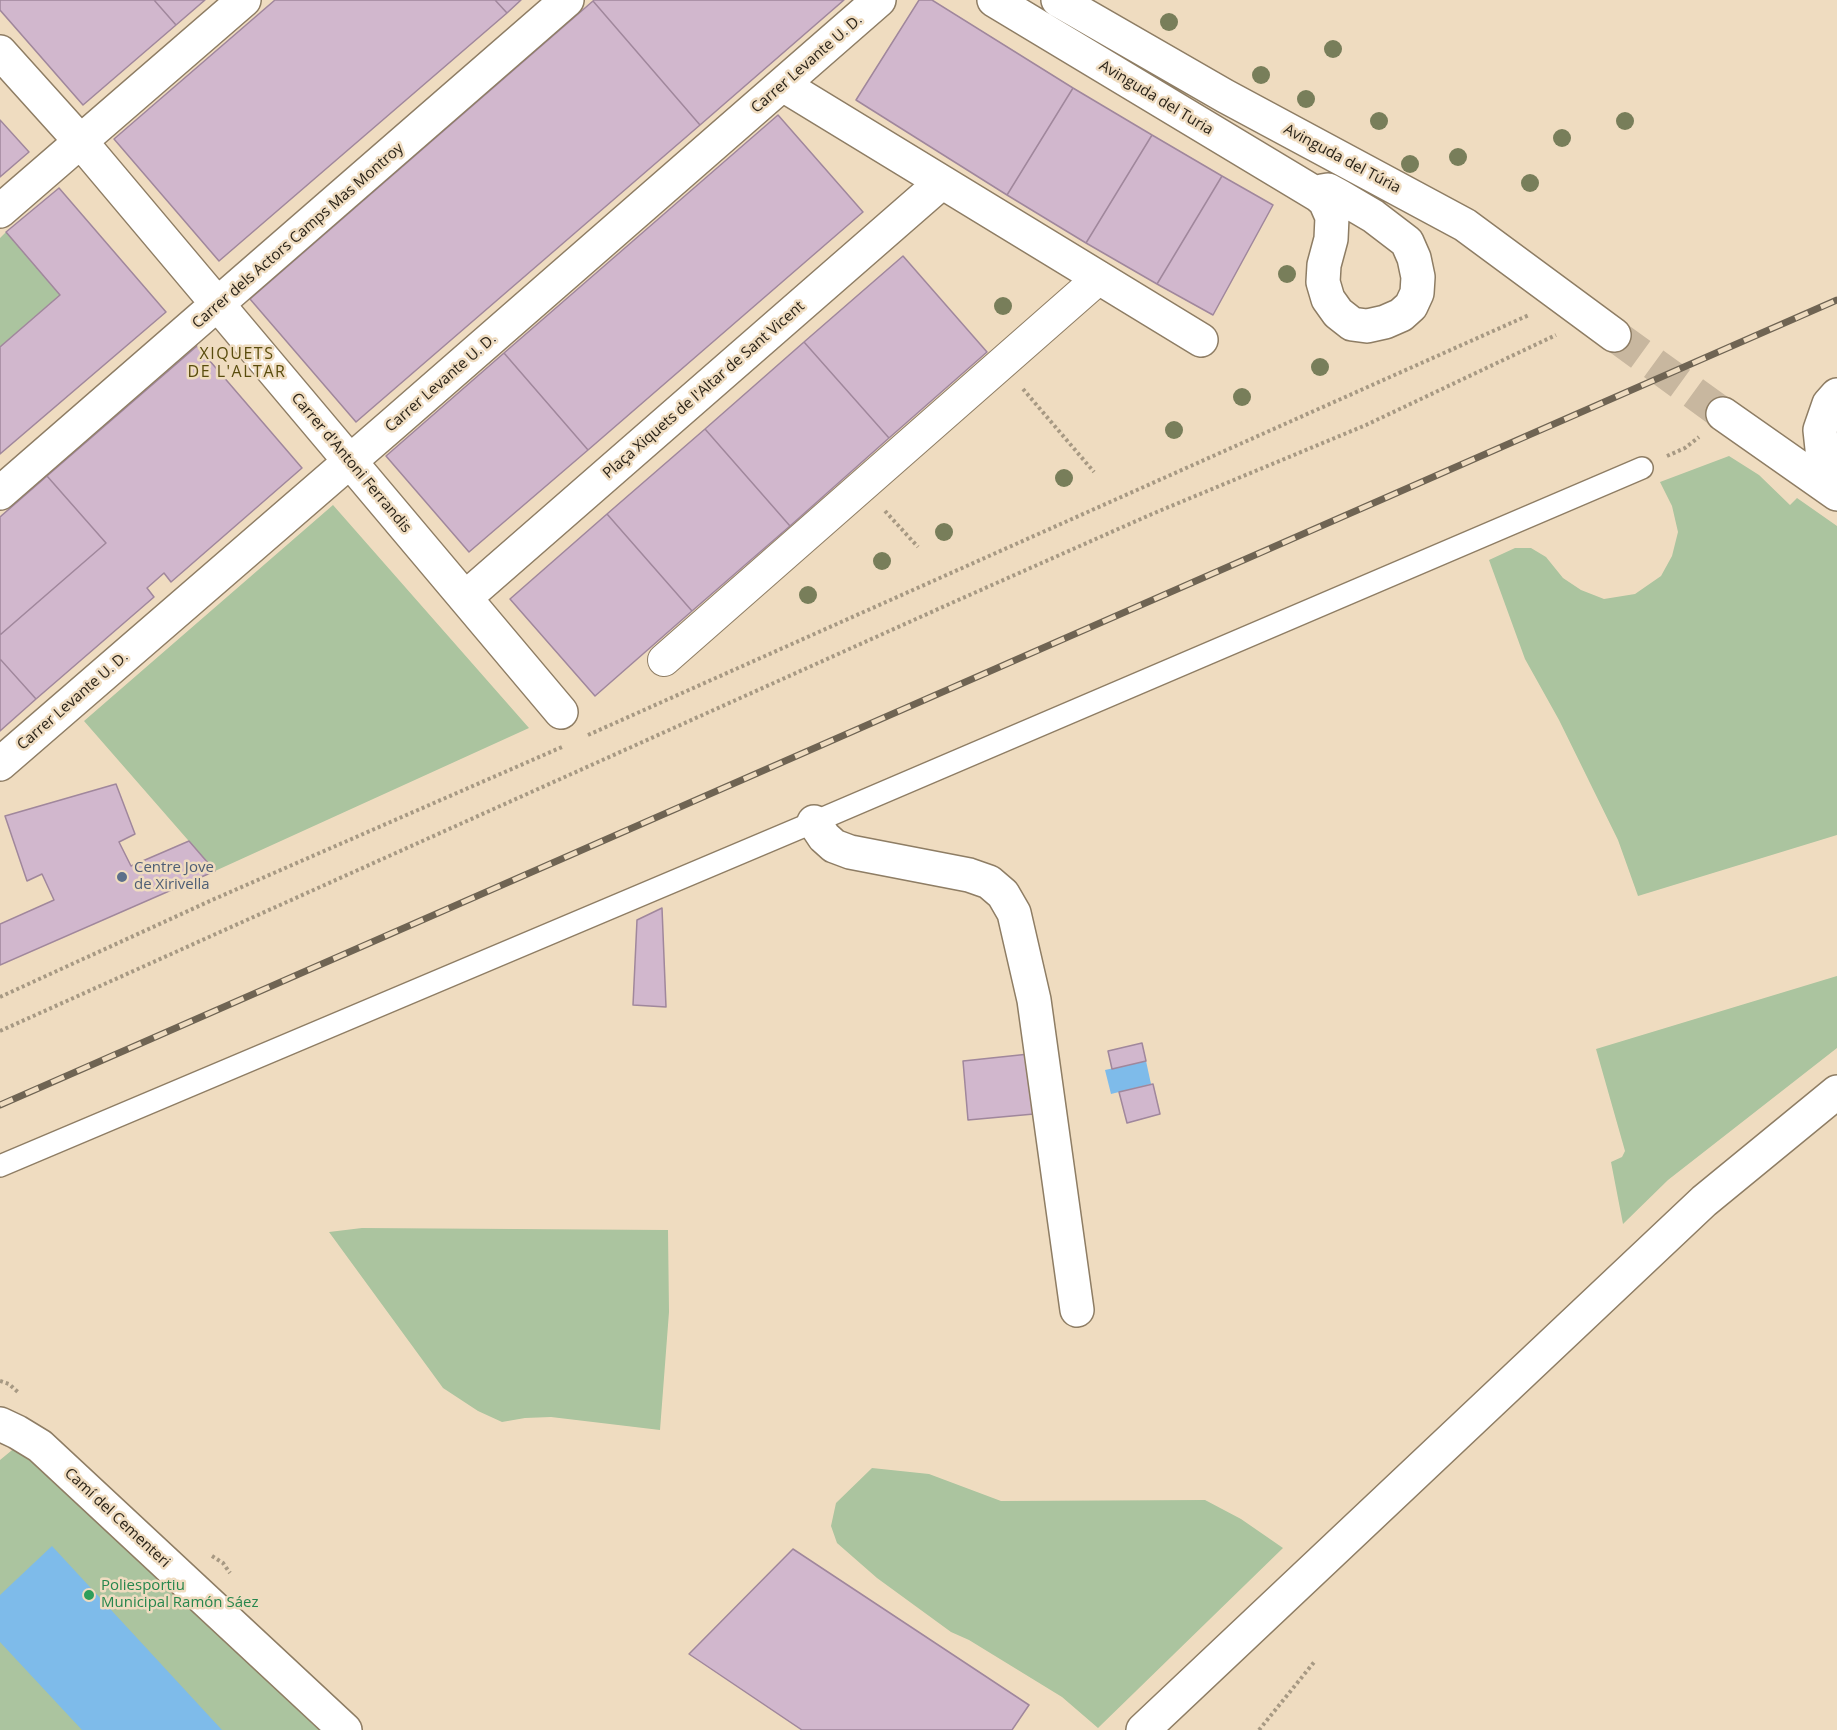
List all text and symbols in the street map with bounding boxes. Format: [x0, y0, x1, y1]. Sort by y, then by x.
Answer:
street label: Carrer Levante U. D. [748, 11, 866, 117]
street label: Avinguda del Turia [1096, 57, 1216, 139]
street label: Avinguda del Túria [1281, 121, 1403, 197]
street label: Carrer dels Actors Camps Mas Montroy [189, 139, 407, 333]
street label: Plaça Xiquets de l'Altar de Sant Vicent [600, 298, 808, 482]
street label: Carrer Levante U. D. [382, 330, 500, 436]
district label: XIQUETS DE L'ALTAR [188, 344, 286, 382]
street label: Carrer d'Antoni Ferrandis [287, 389, 415, 537]
street label: Carrer Levante U. D. [14, 648, 132, 754]
place label: Centre Jove de Xirivella [134, 859, 214, 894]
marker: Centre Jove de Xirivella [115, 870, 129, 884]
street label: Camí del Cementeri [61, 1464, 173, 1572]
place label: Poliesportiu Municipal Ramón Sáez [101, 1577, 258, 1612]
marker: Poliesportiu Municipal Ramón Sáez [82, 1588, 96, 1602]

